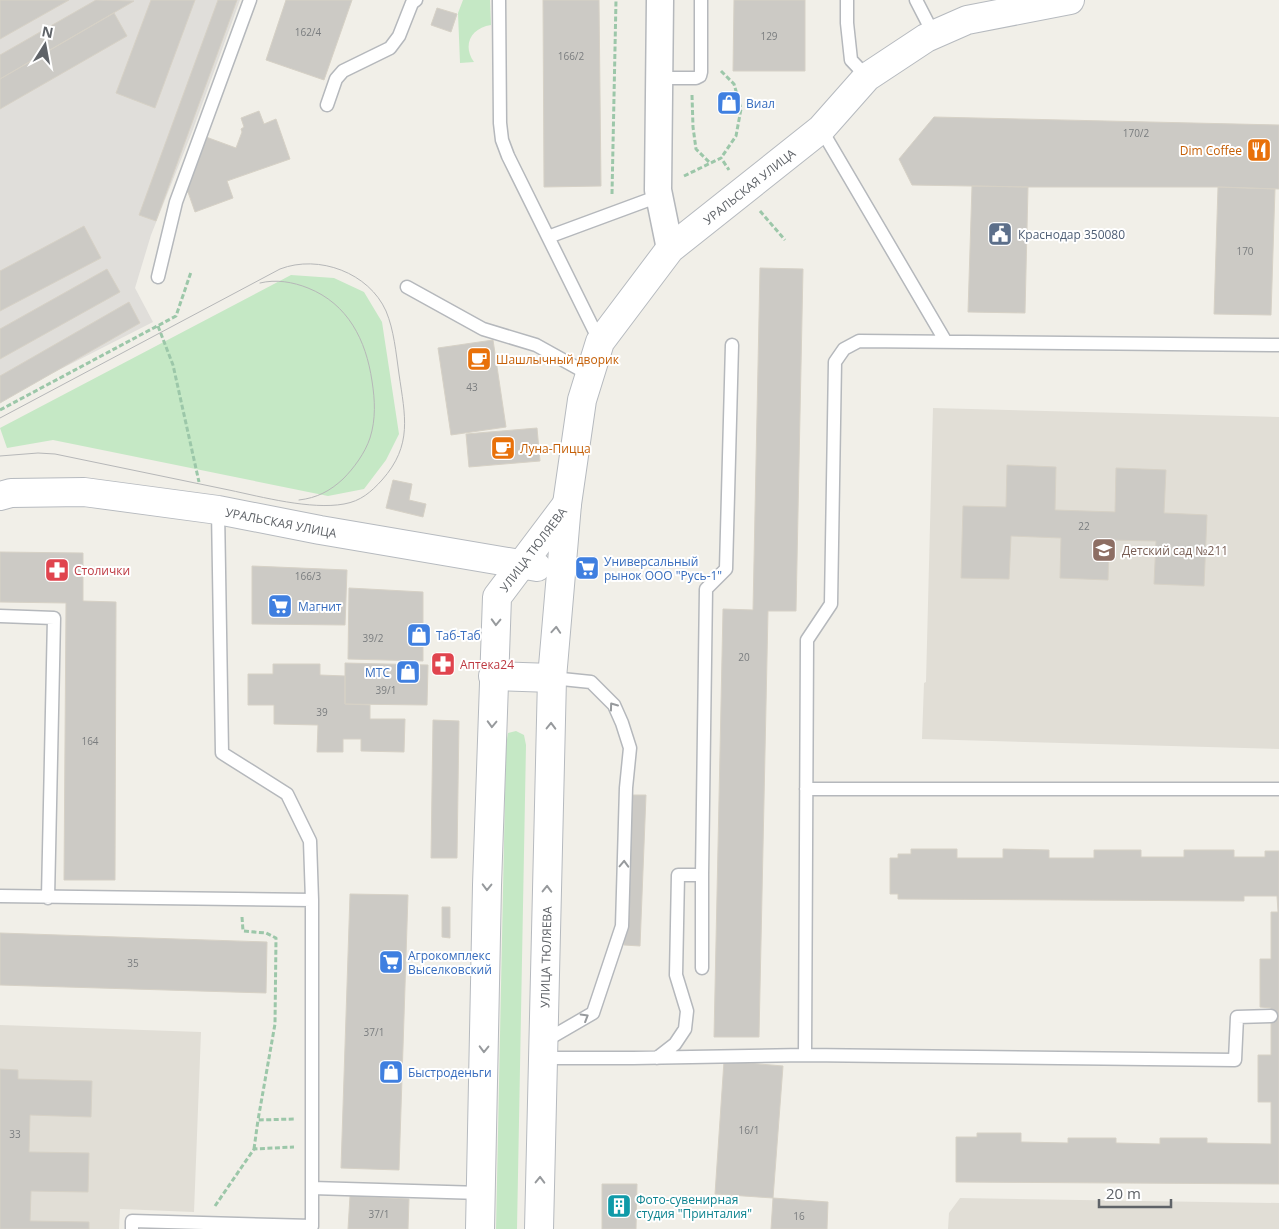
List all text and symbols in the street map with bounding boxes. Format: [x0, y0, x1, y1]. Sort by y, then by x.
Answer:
north arrow [20, 20, 70, 70]
text: N [40, 21, 55, 42]
house number: 162/4 [295, 25, 322, 39]
house number: 129 [760, 29, 778, 43]
house number: 166/2 [558, 49, 585, 63]
shop icon: Виал [716, 90, 742, 116]
place label: Виал [746, 95, 775, 112]
house number: 170/2 [1123, 126, 1150, 140]
restaurant icon: Dim Coffee [1246, 137, 1272, 163]
place label: Dim Coffee [1180, 142, 1242, 159]
street label: УРАЛЬСКАЯ УЛИЦА [700, 144, 799, 228]
public building icon: Краснодар 350080 [987, 221, 1013, 247]
place label: Краснодар 350080 [1018, 226, 1125, 243]
house number: 170 [1236, 244, 1254, 258]
cafe icon: Шашлычный дворик [466, 346, 492, 372]
place label: Шашлычный дворик [496, 351, 620, 368]
house number: 43 [466, 380, 478, 394]
cafe icon: Луна-Пицца [490, 435, 516, 461]
place label: Луна-Пицца [520, 440, 591, 457]
street label: УРАЛЬСКАЯ УЛИЦА [224, 503, 338, 541]
street label: УЛИЦА ТЮЛЯЕВА [496, 503, 571, 595]
house number: 22 [1078, 519, 1090, 533]
school or university icon: Детский сад №211 [1091, 537, 1117, 563]
place label: Детский сад №211 [1122, 542, 1228, 559]
place label: Универсальный рынок ООО "Русь-1" [604, 553, 722, 584]
supermarket icon: Универсальный рынок ООО "Русь-1" [574, 555, 600, 581]
pharmacy icon: Столички [44, 557, 70, 583]
place label: Столички [74, 562, 130, 579]
house number: 166/3 [295, 569, 322, 583]
supermarket icon: Магнит [267, 593, 293, 619]
place label: Магнит [298, 598, 342, 615]
one-way arrow [490, 618, 501, 626]
shop icon: Таб-Таб [406, 622, 432, 648]
one-way arrow [551, 625, 562, 633]
place label: Таб-Таб [436, 627, 481, 644]
house number: 39/2 [363, 631, 384, 645]
house number: 20 [738, 650, 750, 664]
pharmacy icon: Аптека24 [430, 651, 456, 677]
place label: Аптека24 [460, 656, 514, 673]
shop icon: МТС [395, 659, 421, 685]
place label: МТС [365, 664, 390, 681]
house number: 39/1 [376, 683, 396, 697]
one-way arrow [610, 702, 619, 712]
house number: 39 [316, 705, 328, 719]
one-way arrow [487, 721, 497, 729]
one-way arrow [546, 722, 556, 730]
house number: 164 [81, 734, 99, 748]
one-way arrow [619, 860, 629, 868]
one-way arrow [481, 883, 492, 891]
one-way arrow [542, 884, 552, 892]
street label: УЛИЦА ТЮЛЯЕВА [536, 906, 555, 1008]
place label: Агрокомплекс Выселковский [408, 947, 492, 978]
supermarket icon: Агрокомплекс Выселковский [378, 949, 404, 975]
house number: 35 [127, 956, 139, 970]
one-way arrow [579, 1014, 588, 1024]
house number: 37/1 [364, 1025, 384, 1039]
one-way arrow [479, 1046, 489, 1054]
shop icon: Быстроденьги [378, 1059, 404, 1085]
place label: Быстроденьги [408, 1064, 492, 1081]
house number: 16/1 [739, 1123, 759, 1137]
house number: 33 [9, 1127, 21, 1141]
one-way arrow [535, 1176, 545, 1184]
scale bar [1099, 1176, 1172, 1208]
text: 20 m [1106, 1183, 1141, 1203]
place label: Фото-сувенирная студия "Принталия" [636, 1191, 752, 1222]
building icon: Фото-сувенирная студия "Принталия" [606, 1193, 632, 1219]
house number: 37/1 [369, 1207, 389, 1221]
house number: 16 [793, 1209, 805, 1223]

